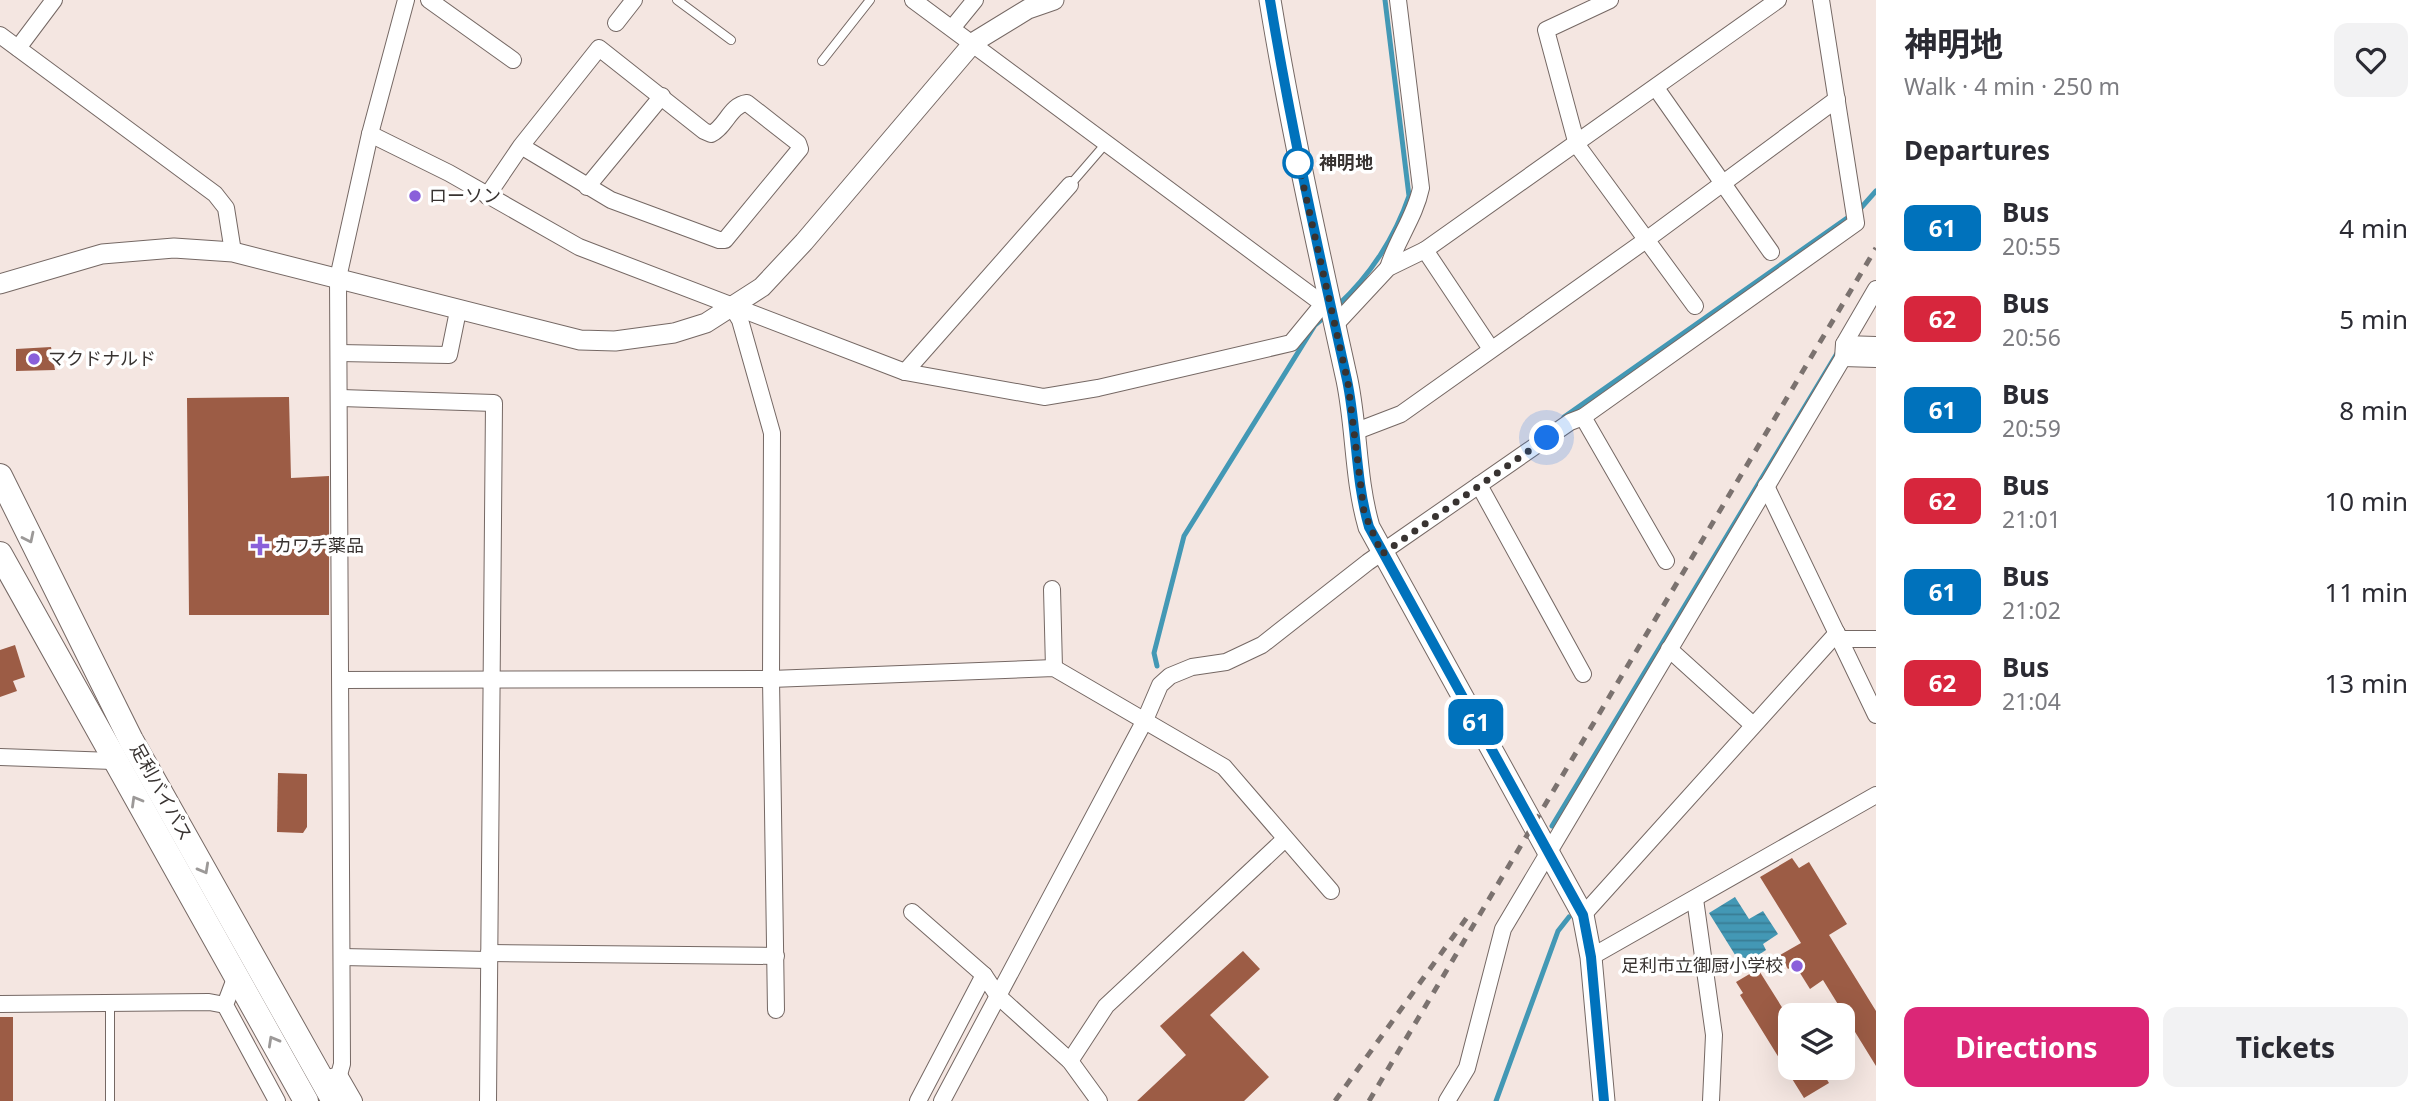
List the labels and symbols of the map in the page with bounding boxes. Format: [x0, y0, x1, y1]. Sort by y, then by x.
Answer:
marker: 神明地 [1283, 148, 1313, 178]
place label: 神明地 [1319, 150, 1373, 174]
place label: ローソン [429, 183, 501, 207]
marker: ローソン [407, 188, 423, 204]
place label: マクドナルド [48, 346, 156, 370]
marker: マクドナルド [26, 351, 42, 367]
your location [1529, 420, 1564, 455]
one-way arrow [20, 531, 34, 543]
place label: カワチ薬品 [274, 533, 364, 557]
marker: カワチ薬品 [252, 538, 268, 554]
line badge: 61 [1444, 699, 1508, 745]
street label: 足利バイパス [125, 739, 198, 844]
one-way arrow [131, 796, 144, 808]
one-way arrow [196, 862, 209, 875]
place label: 足利市立御厨小学校 [1621, 953, 1783, 977]
marker: 足利市立御厨小学校 [1789, 958, 1805, 974]
one-way arrow [268, 1036, 281, 1049]

